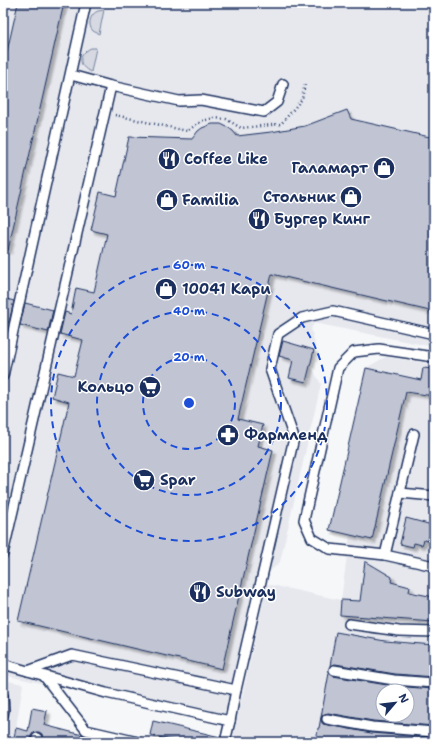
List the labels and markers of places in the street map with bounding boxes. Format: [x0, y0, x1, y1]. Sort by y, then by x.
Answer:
restaurant icon: Coffee Like [156, 146, 182, 172]
place label: Coffee Like [184, 149, 268, 169]
shop icon: Галамарт [371, 155, 397, 181]
place label: Галамарт [292, 158, 368, 178]
shop icon: Стольник [338, 184, 364, 210]
shop icon: Familia [154, 187, 180, 213]
place label: Стольник [263, 187, 337, 207]
place label: Familia [182, 190, 239, 210]
restaurant icon: Бургер Кинг [246, 206, 272, 232]
place label: Бургер Кинг [274, 209, 370, 229]
shop icon: 10041 Кари [153, 276, 179, 302]
place label: 10041 Кари [182, 279, 271, 299]
supermarket icon: Кольцо [137, 374, 163, 400]
place label: Кольцо [78, 377, 134, 397]
centre of rings [182, 396, 196, 410]
pharmacy icon: Фармленд [215, 422, 241, 448]
place label: Фармленд [244, 425, 328, 445]
supermarket icon: Spar [131, 467, 157, 493]
place label: Spar [160, 470, 196, 490]
restaurant icon: Subway [187, 579, 213, 605]
place label: Subway [216, 582, 276, 602]

